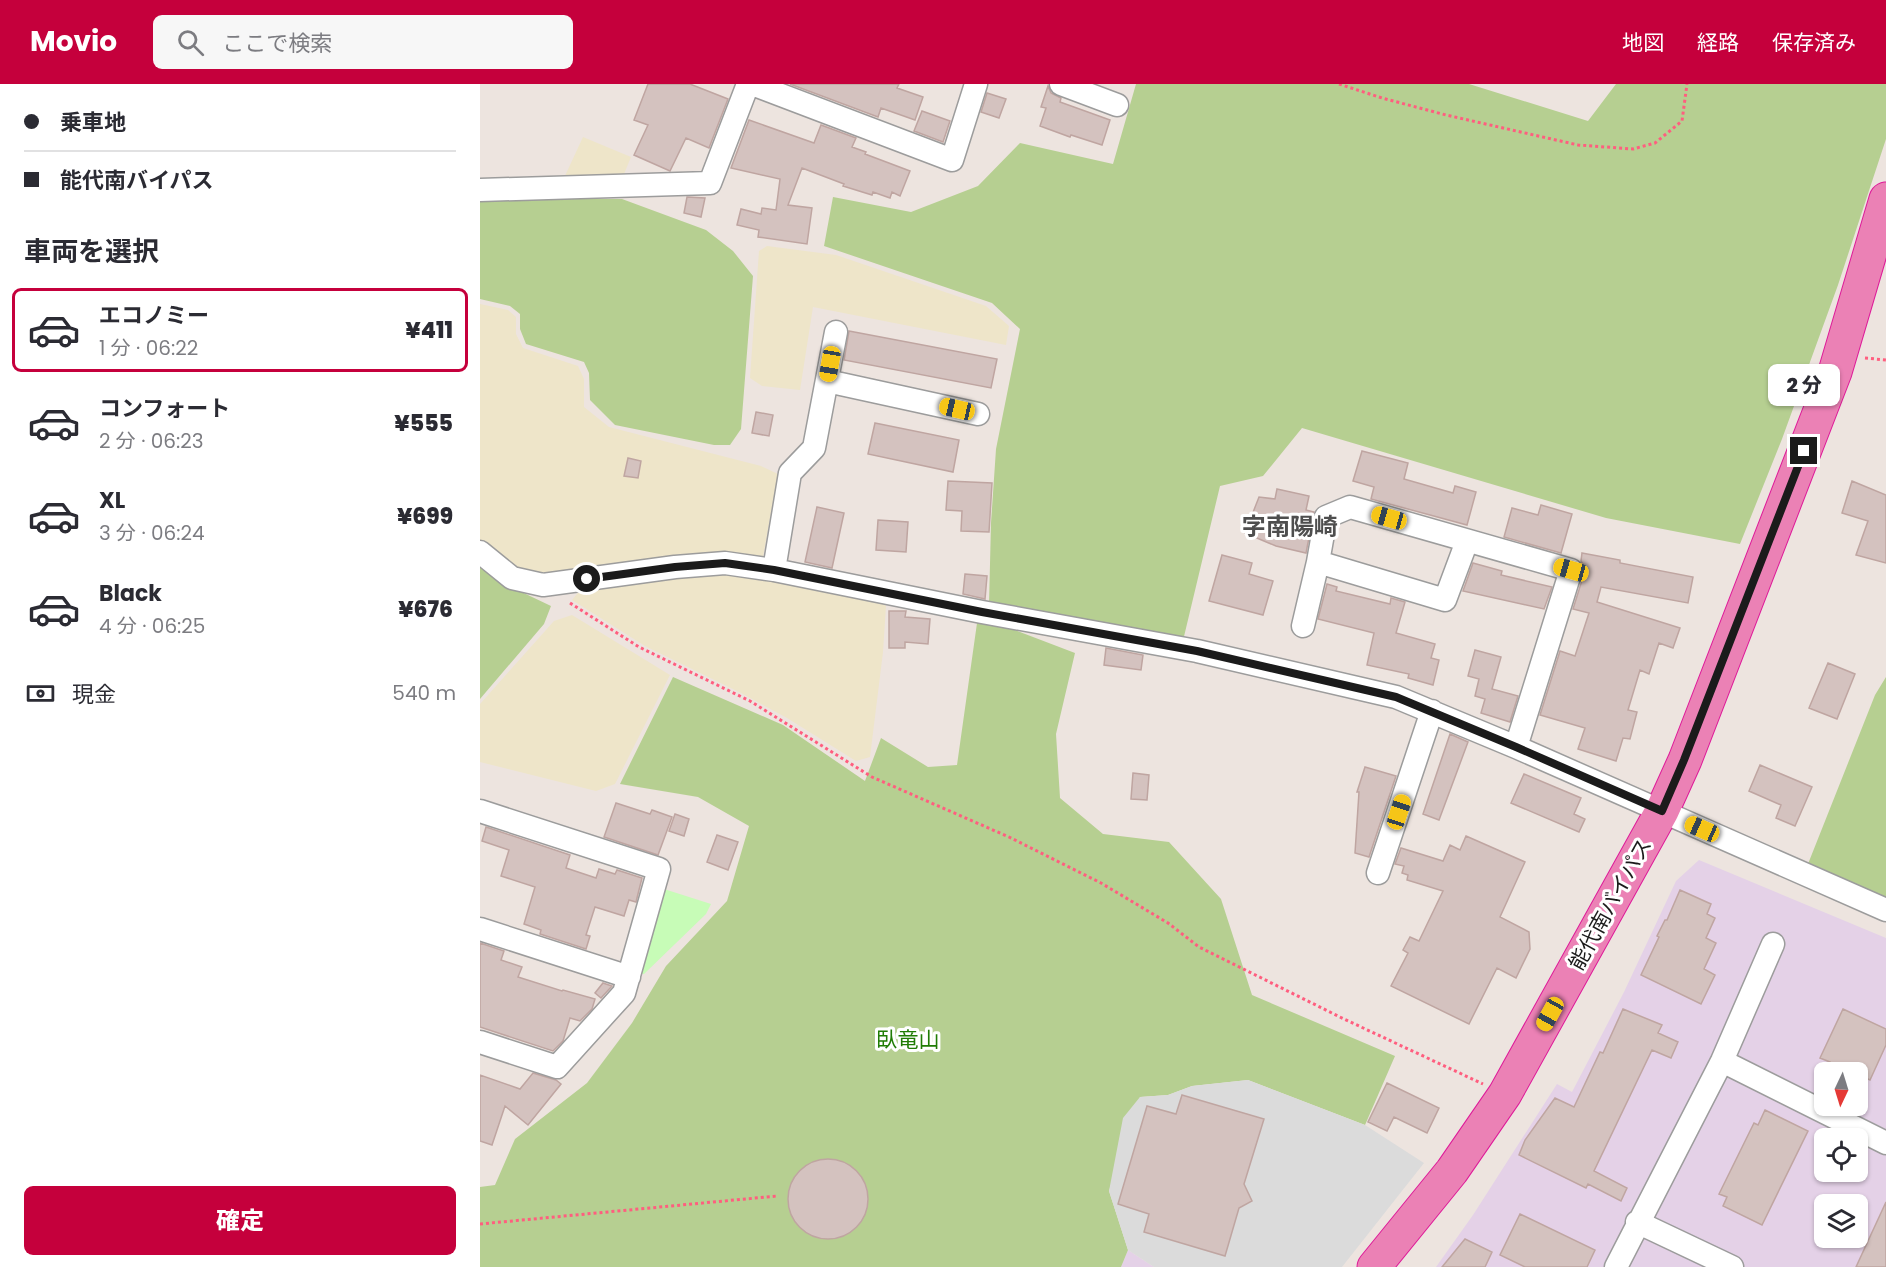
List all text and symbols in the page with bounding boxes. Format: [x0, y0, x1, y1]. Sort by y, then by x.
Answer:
search box [153, 15, 573, 69]
text: Movio [30, 22, 117, 61]
icon: search [174, 26, 207, 59]
text: ここで検索 [222, 28, 332, 59]
text: 地図 [1622, 28, 1664, 57]
text: 経路 [1697, 28, 1739, 57]
text: 保存済み [1772, 28, 1856, 57]
text: 乗車地 [60, 107, 126, 138]
text: 能代南バイパス [60, 165, 214, 196]
text: 車両を選択 [24, 233, 159, 270]
text: エコノミー [99, 300, 209, 331]
icon: car [27, 303, 81, 357]
text: ¥411 [405, 315, 453, 346]
text: 1 分 · 06:22 [99, 334, 198, 362]
car [818, 345, 842, 383]
callout: 2 分 [1768, 364, 1840, 406]
text: 2 分 [1786, 371, 1822, 399]
text: コンフォート [99, 393, 230, 424]
icon: car [27, 396, 81, 450]
car [937, 396, 977, 422]
text: ¥555 [394, 408, 453, 439]
text: 2 分 · 06:23 [99, 427, 204, 455]
route end [1790, 437, 1817, 464]
text: XL [99, 485, 125, 516]
icon: car [27, 489, 81, 543]
text: ¥699 [397, 501, 453, 532]
car [1369, 504, 1409, 532]
district label: 字南陽崎 [1242, 510, 1338, 543]
text: 3 分 · 06:24 [99, 519, 205, 547]
car [1551, 556, 1591, 584]
route start [573, 565, 600, 592]
text: Black [99, 578, 162, 609]
icon: car [27, 582, 81, 636]
text: ¥676 [398, 594, 453, 625]
text: 4 分 · 06:25 [99, 612, 205, 640]
icon: cash [24, 677, 57, 710]
text: 現金 [72, 679, 116, 710]
text: 540 m [392, 679, 456, 707]
car [1385, 792, 1413, 832]
car [1682, 813, 1722, 845]
street label: 能代南バイパス [1562, 833, 1658, 975]
car [1533, 994, 1567, 1034]
park label: 臥竜山 [877, 1025, 940, 1054]
north arrow [1814, 1062, 1868, 1116]
map controls [1814, 1062, 1868, 1248]
button: locate [1814, 1128, 1868, 1182]
button: 確定 [24, 1186, 456, 1255]
button: layers [1814, 1194, 1868, 1248]

